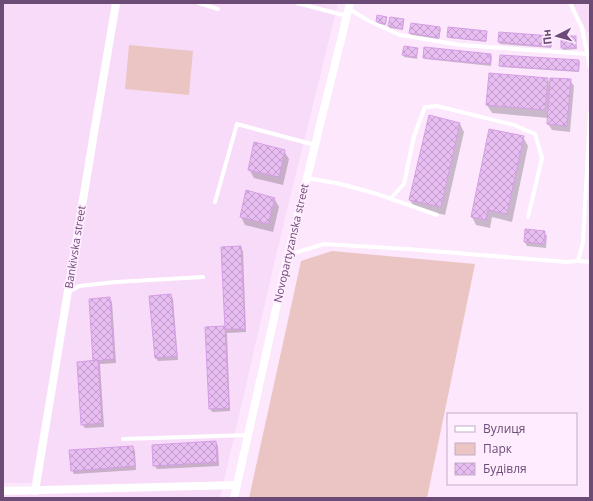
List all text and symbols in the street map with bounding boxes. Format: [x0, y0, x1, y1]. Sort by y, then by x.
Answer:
north arrow [537, 16, 577, 56]
text: Пн [538, 29, 555, 46]
street label: Novopartyzanska street [270, 182, 312, 304]
street label: Bankivska street [61, 204, 88, 290]
legend [447, 413, 577, 485]
text: Вулиця [483, 420, 525, 437]
text: Парк [483, 440, 513, 457]
text: Будівля [483, 460, 527, 477]

